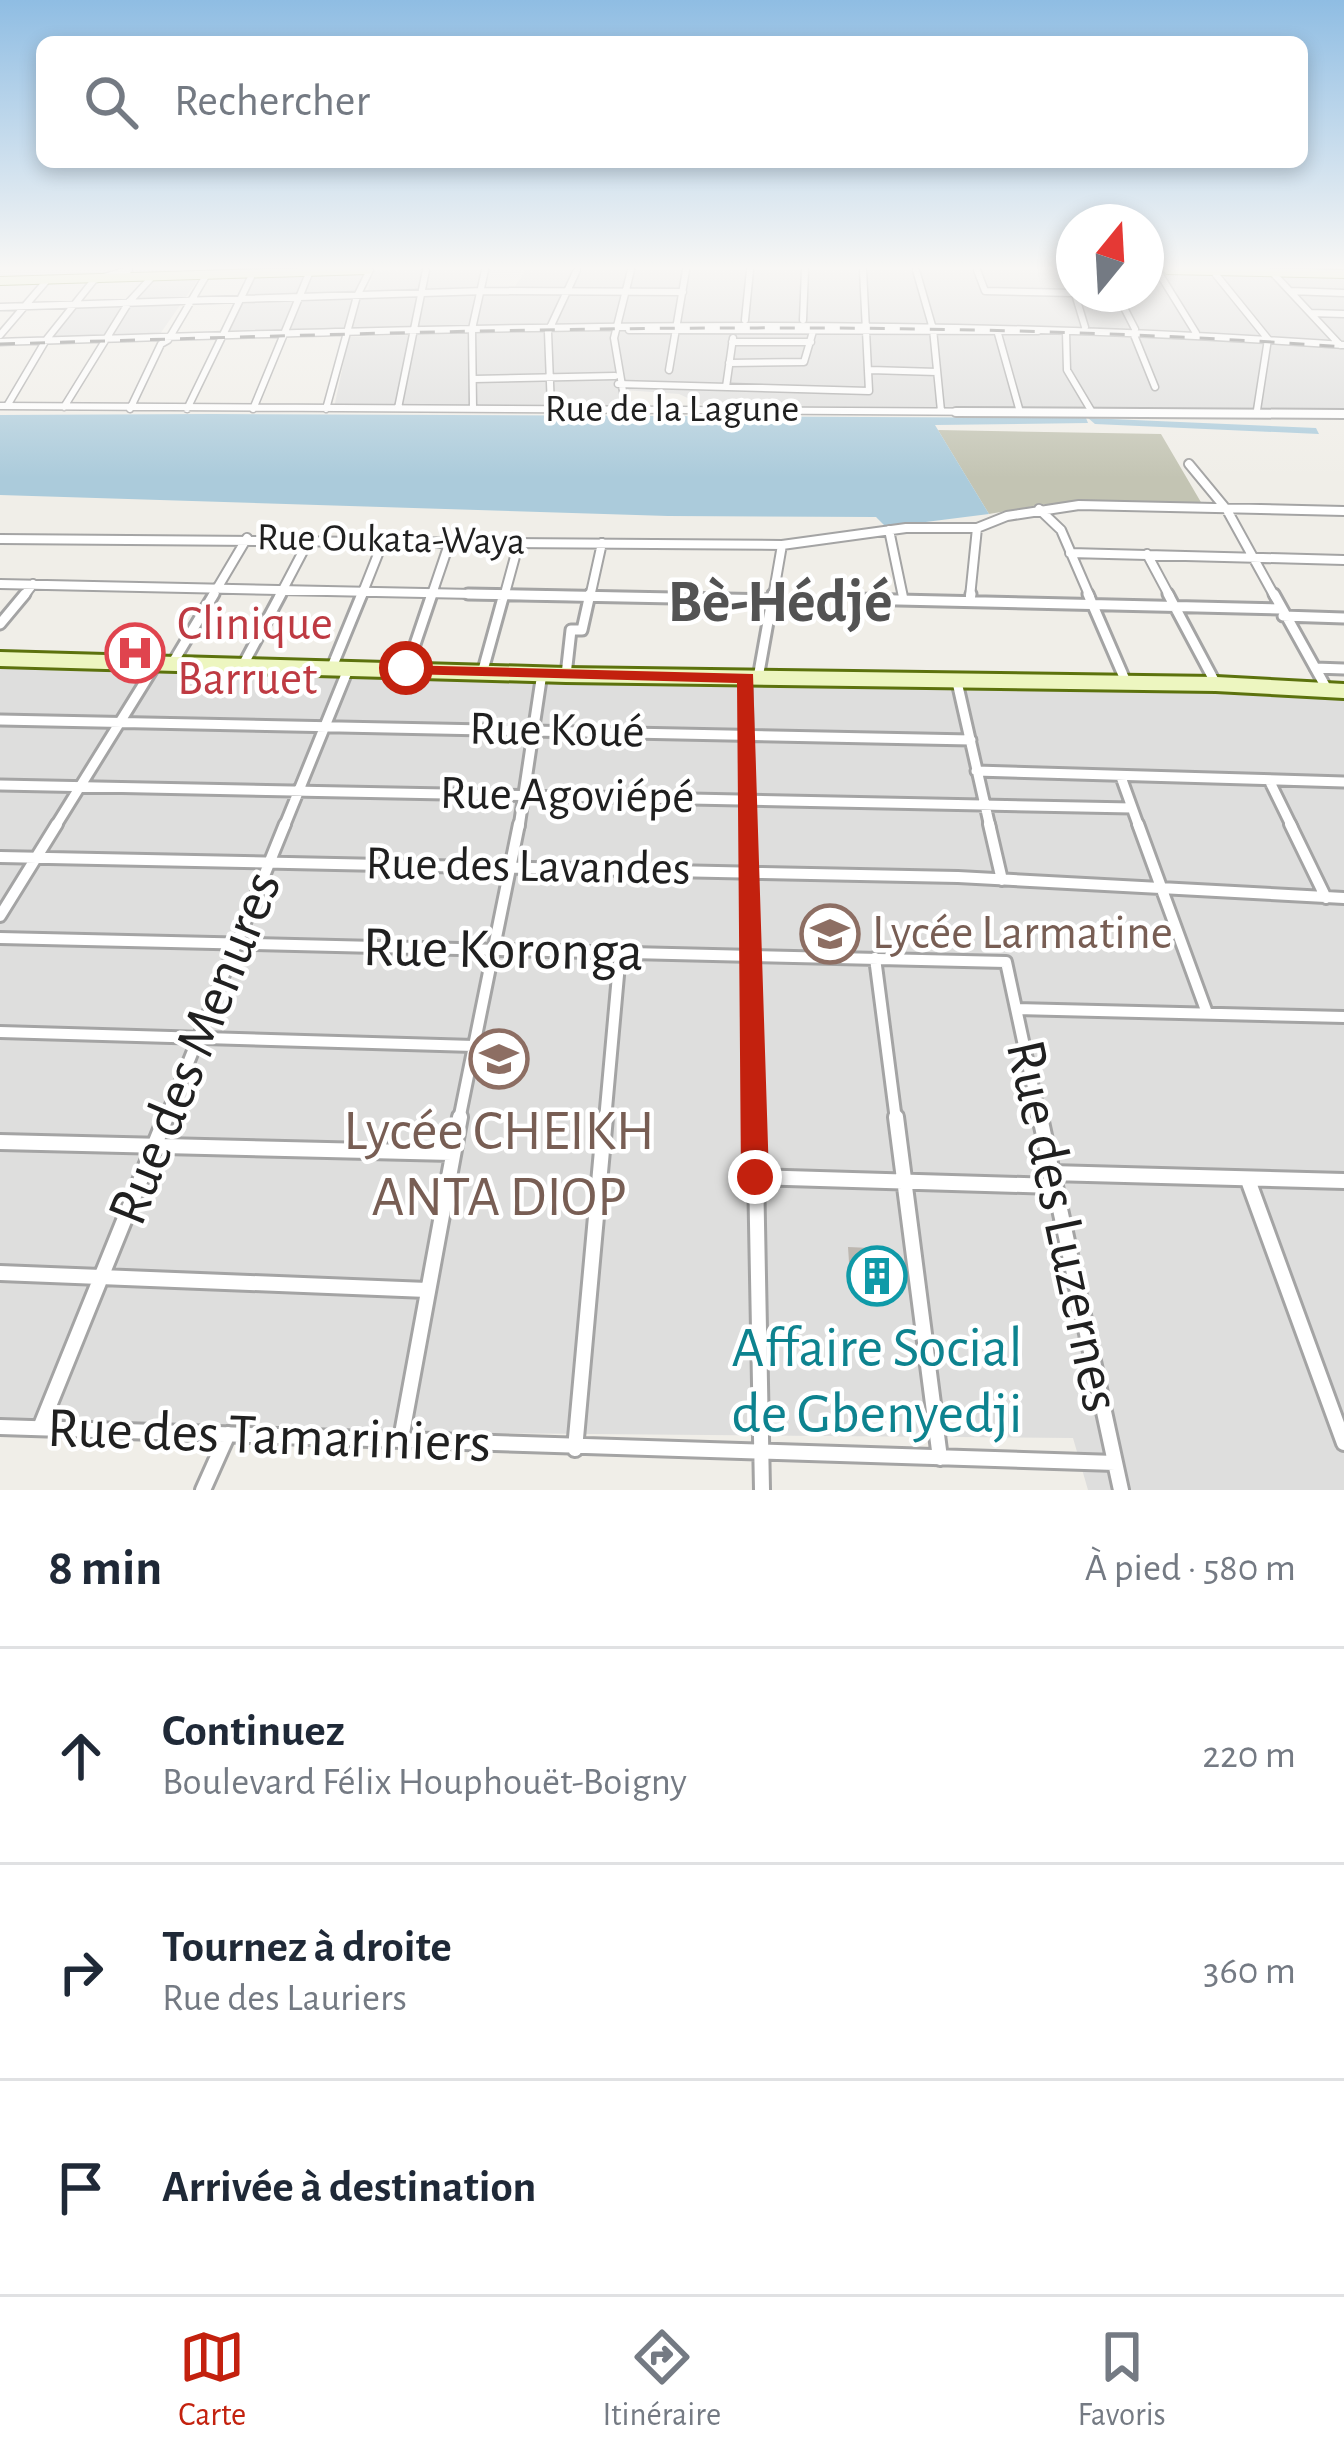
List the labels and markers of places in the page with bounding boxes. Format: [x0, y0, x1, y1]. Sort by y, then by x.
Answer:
place label: Clinique Barruet [177, 601, 333, 704]
hospital icon: Clinique Barruet [104, 622, 166, 684]
school or university icon: Lycée Larmatine [799, 903, 861, 965]
place label: Lycée Larmatine [872, 910, 1173, 958]
school or university icon: Lycée CHEIKH ANTA DIOP [468, 1028, 530, 1090]
place label: Lycée CHEIKH ANTA DIOP [343, 1103, 655, 1226]
building icon: Affaire Social de Gbenyedji [846, 1245, 908, 1307]
place label: Affaire Social de Gbenyedji [732, 1320, 1023, 1443]

